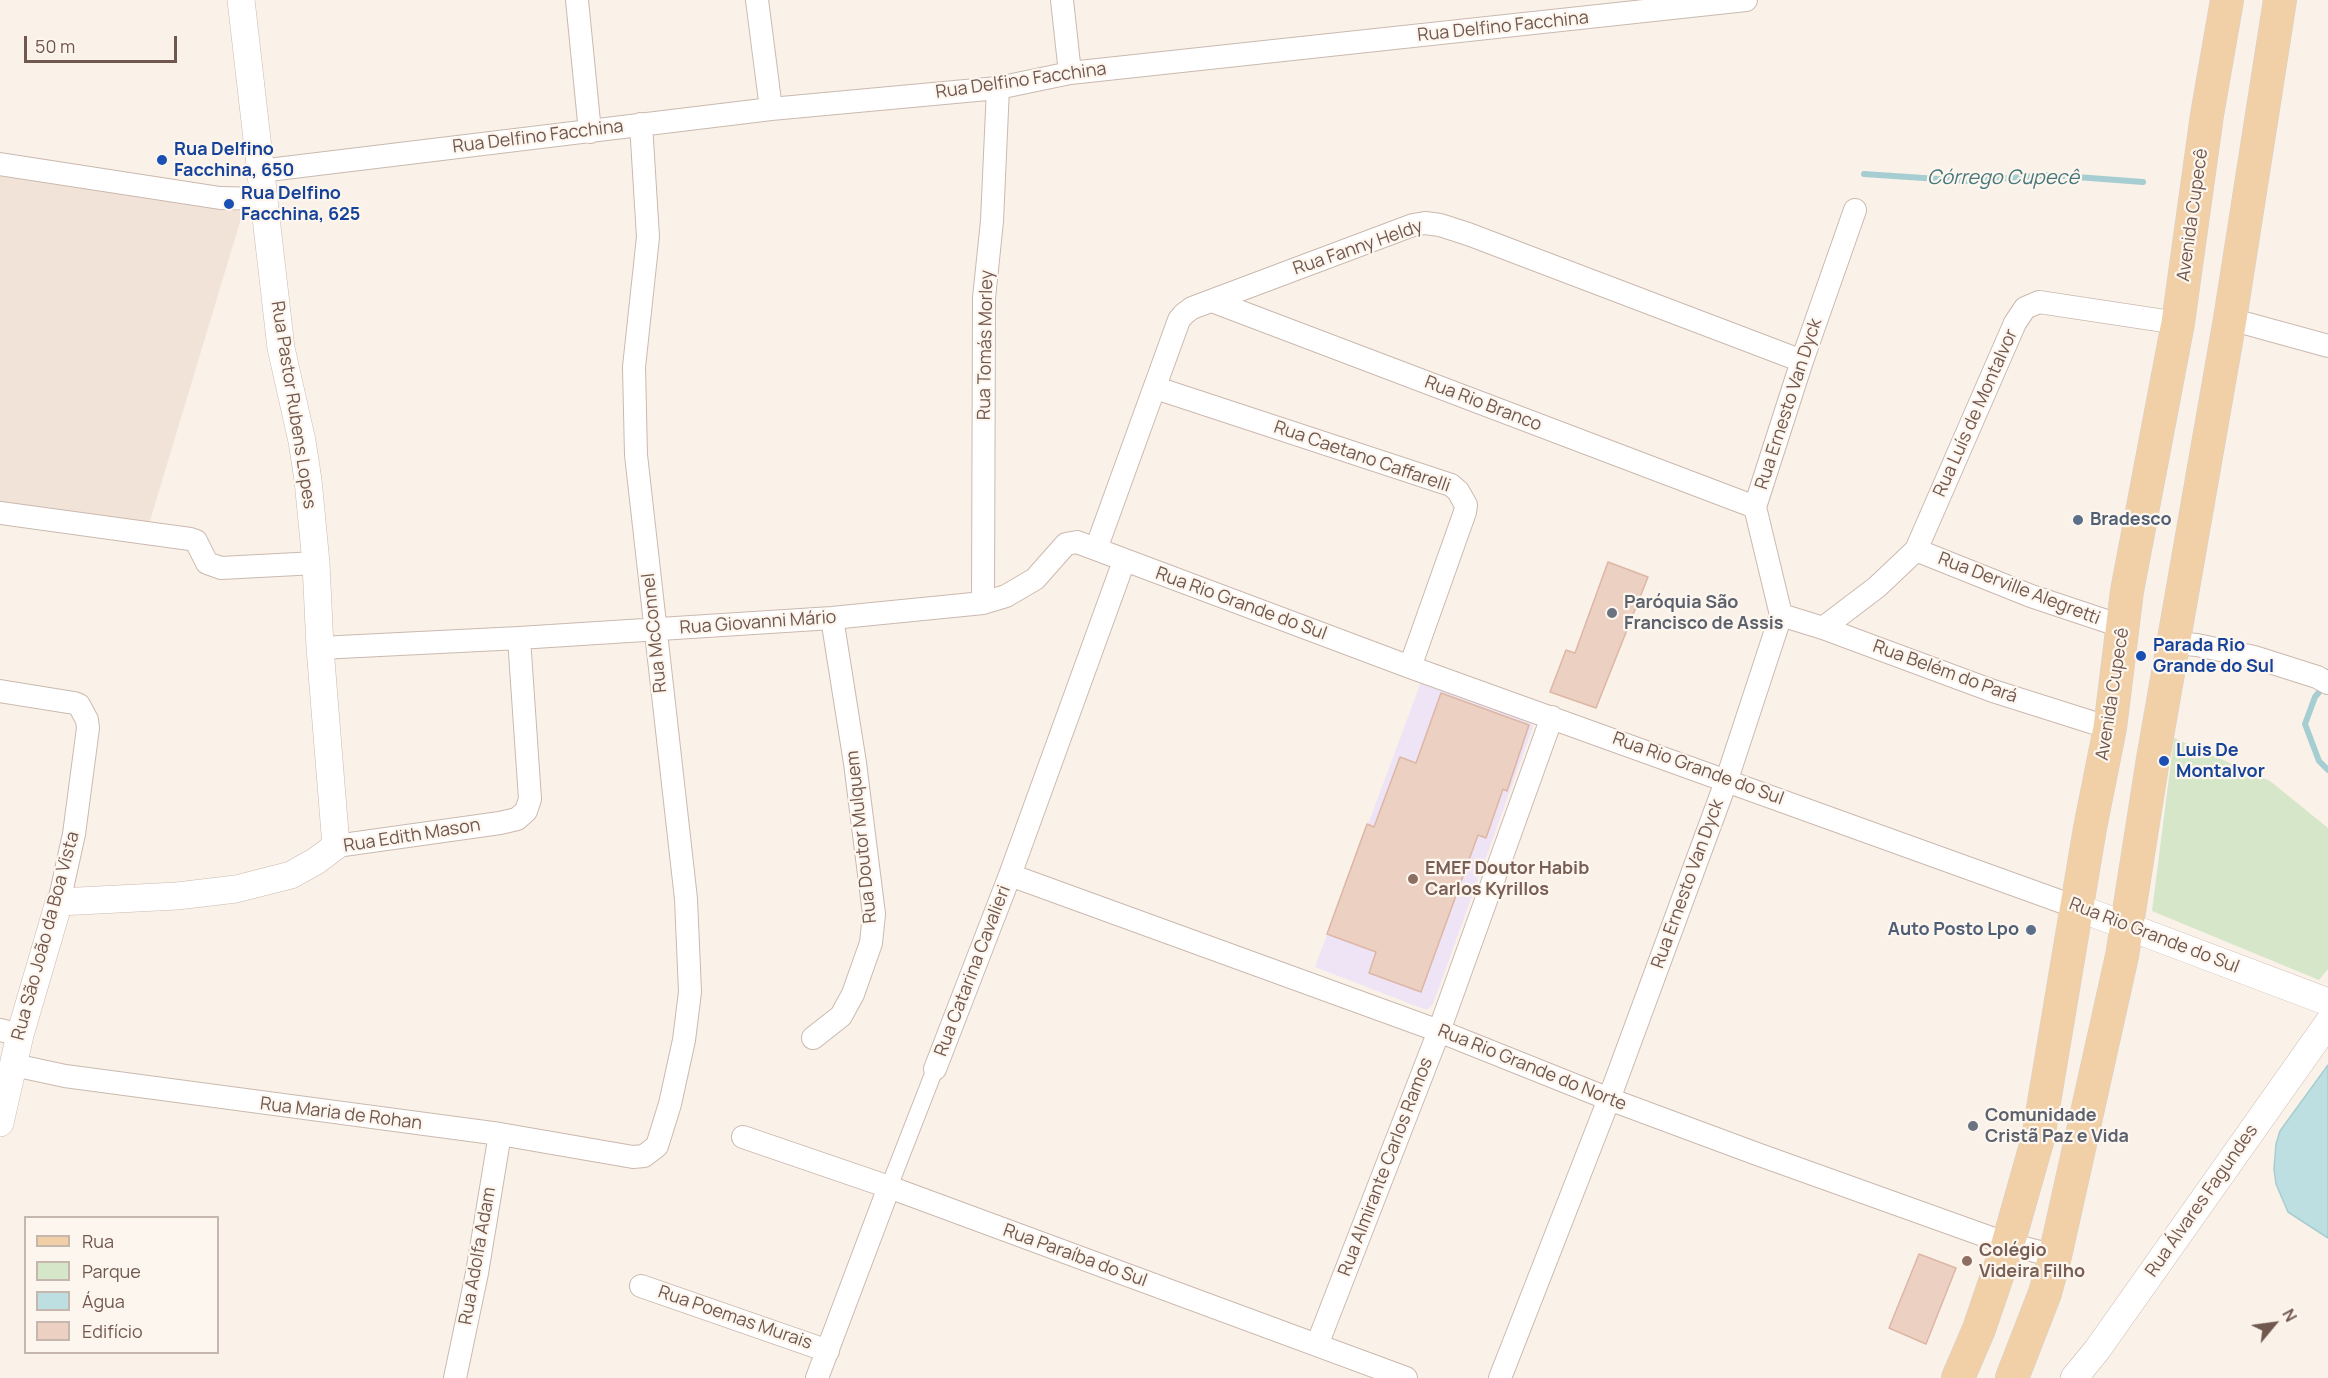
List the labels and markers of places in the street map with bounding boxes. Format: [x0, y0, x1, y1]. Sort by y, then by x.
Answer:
place label: Rua Delfino Facchina, 650 [174, 139, 294, 182]
marker: Rua Delfino Facchina, 650 [155, 153, 169, 167]
place label: Rua Delfino Facchina, 625 [241, 183, 360, 226]
marker: Rua Delfino Facchina, 625 [222, 197, 236, 211]
place label: Bradesco [2090, 509, 2172, 531]
marker: Bradesco [2071, 513, 2085, 527]
place label: Paróquia São Francisco de Assis [1624, 592, 1783, 634]
marker: Paróquia São Francisco de Assis [1605, 606, 1619, 620]
place label: Parada Rio Grande do Sul [2153, 635, 2274, 678]
marker: Parada Rio Grande do Sul [2134, 649, 2148, 663]
place label: Luis De Montalvor [2176, 740, 2265, 783]
marker: Luis De Montalvor [2157, 754, 2171, 768]
place label: EMEF Doutor Habib Carlos Kyrillos [1425, 858, 1589, 900]
marker: EMEF Doutor Habib Carlos Kyrillos [1406, 872, 1420, 886]
place label: Auto Posto Lpo [1888, 919, 2019, 941]
marker: Auto Posto Lpo [2024, 923, 2038, 937]
place label: Comunidade Cristã Paz e Vida [1985, 1105, 2129, 1148]
marker: Comunidade Cristã Paz e Vida [1966, 1119, 1980, 1133]
place label: Colégio Videira Filho [1979, 1240, 2085, 1282]
marker: Colégio Videira Filho [1960, 1254, 1974, 1268]

